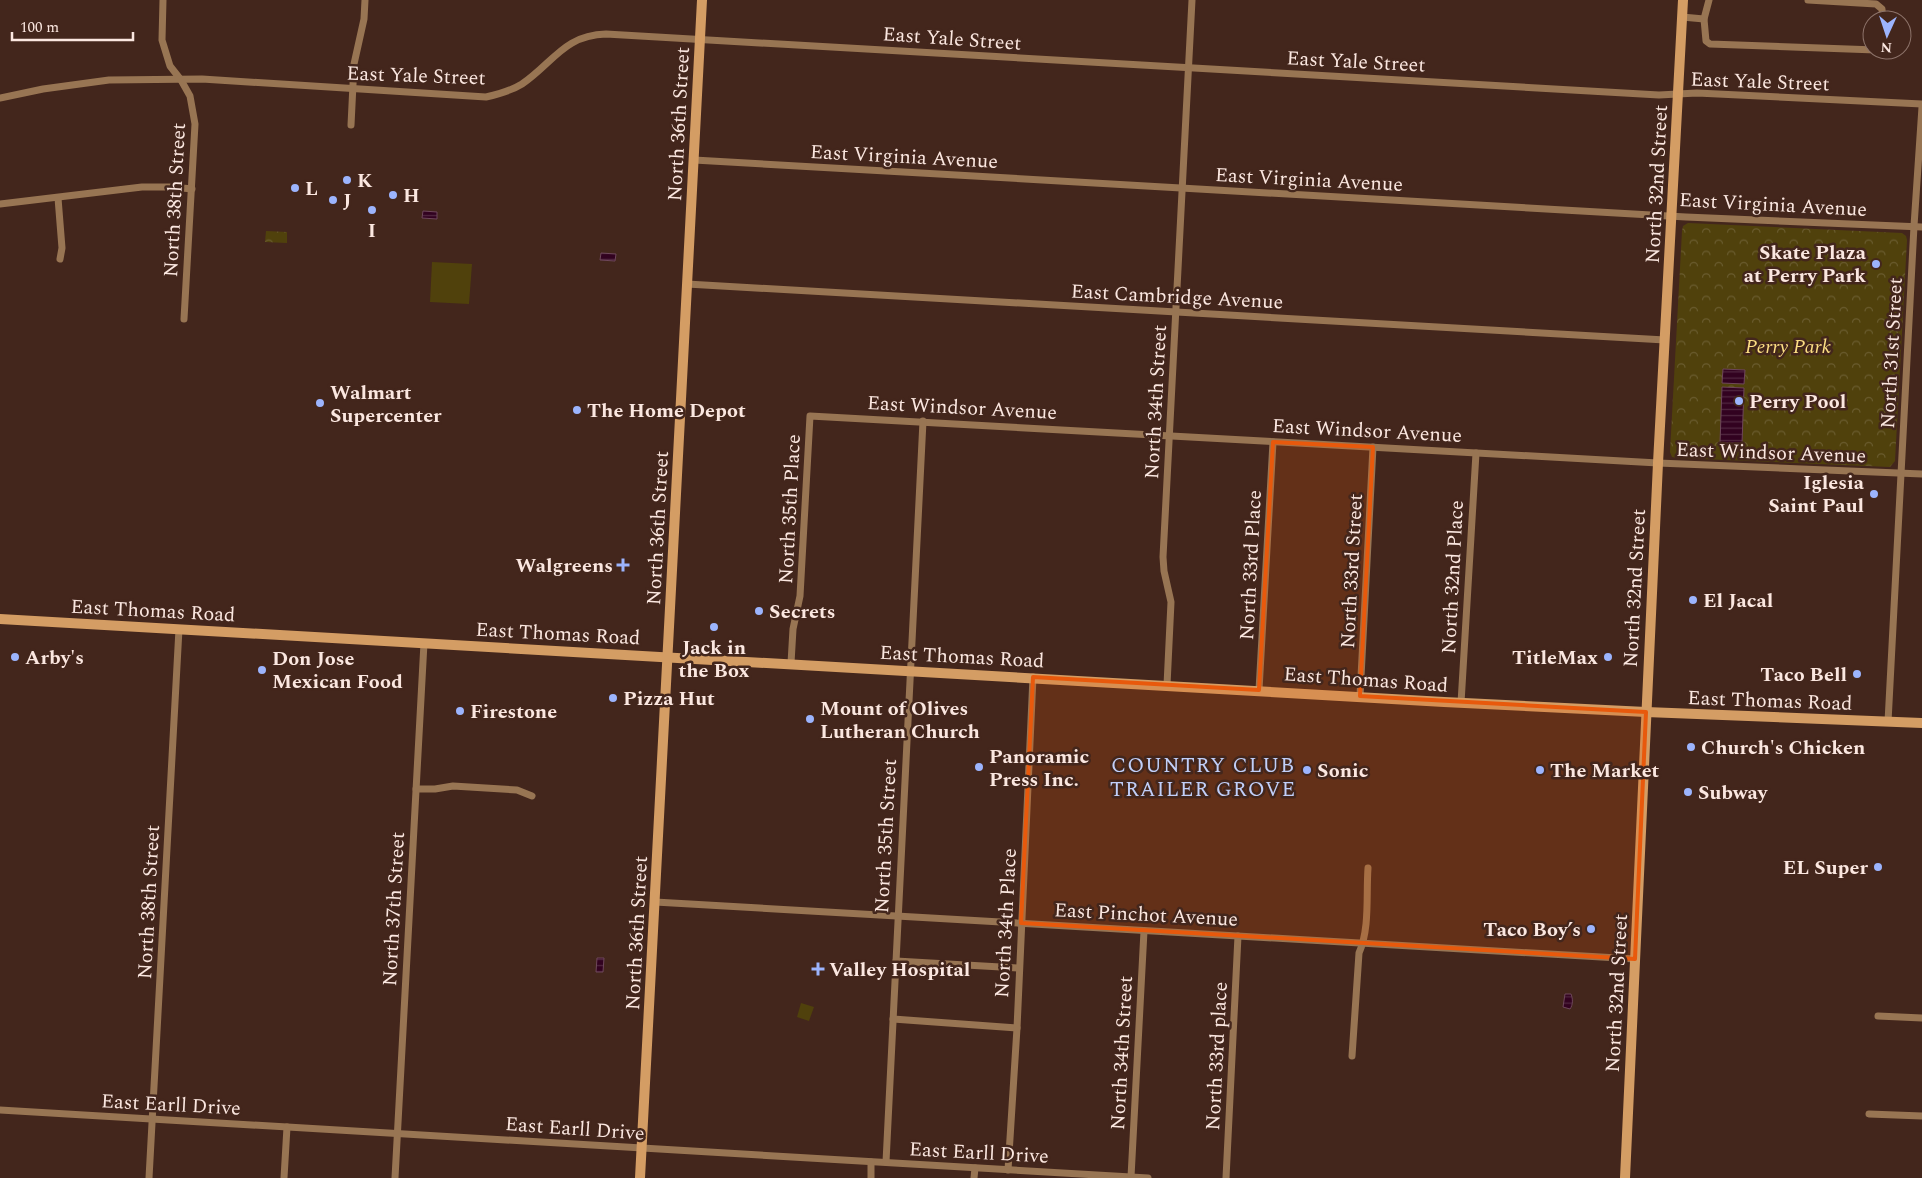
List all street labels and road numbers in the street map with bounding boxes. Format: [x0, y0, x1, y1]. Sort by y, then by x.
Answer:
street label: East Yale Street [882, 19, 1022, 59]
street label: East Yale Street [1286, 43, 1426, 81]
street label: North 36th Street [660, 46, 698, 202]
street label: East Yale Street [346, 59, 486, 93]
street label: East Yale Street [1690, 65, 1830, 99]
street label: North 32nd Street [1638, 104, 1676, 264]
street label: North 38th Street [156, 122, 194, 278]
street label: East Virginia Avenue [809, 137, 999, 177]
street label: East Virginia Avenue [1214, 160, 1404, 200]
street label: East Virginia Avenue [1678, 185, 1868, 225]
street label: East Cambridge Avenue [1070, 276, 1284, 318]
street label: North 31st Street [1873, 277, 1911, 429]
street label: North 34th Street [1137, 324, 1175, 480]
street label: East Windsor Avenue [866, 388, 1058, 428]
street label: East Windsor Avenue [1271, 411, 1463, 451]
street label: North 35th Place [771, 433, 809, 585]
street label: East Windsor Avenue [1675, 435, 1867, 471]
street label: North 36th Street [639, 450, 677, 606]
street label: North 33rd Place [1232, 489, 1270, 641]
street label: North 33rd Street [1333, 493, 1371, 649]
street label: North 32nd Place [1434, 499, 1472, 655]
street label: North 32nd Street [1616, 508, 1654, 668]
street label: East Thomas Road [70, 592, 236, 630]
street label: East Thomas Road [475, 615, 641, 653]
street label: East Thomas Road [879, 638, 1045, 676]
street label: East Thomas Road [1283, 659, 1449, 701]
street label: East Thomas Road [1687, 683, 1853, 719]
street label: North 35th Street [867, 758, 905, 914]
street label: North 38th Street [130, 824, 168, 980]
street label: North 37th Street [375, 831, 413, 987]
street label: North 34th Place [987, 847, 1025, 999]
street label: North 36th Street [618, 855, 656, 1011]
street label: East Pinchot Avenue [1053, 895, 1239, 935]
street label: North 32nd Street [1598, 913, 1636, 1073]
street label: North 34th Street [1103, 975, 1141, 1131]
street label: North 33rd place [1198, 981, 1236, 1131]
street label: East Earll Drive [100, 1086, 242, 1124]
street label: East Earll Drive [504, 1109, 646, 1149]
street label: East Earll Drive [908, 1134, 1050, 1172]

